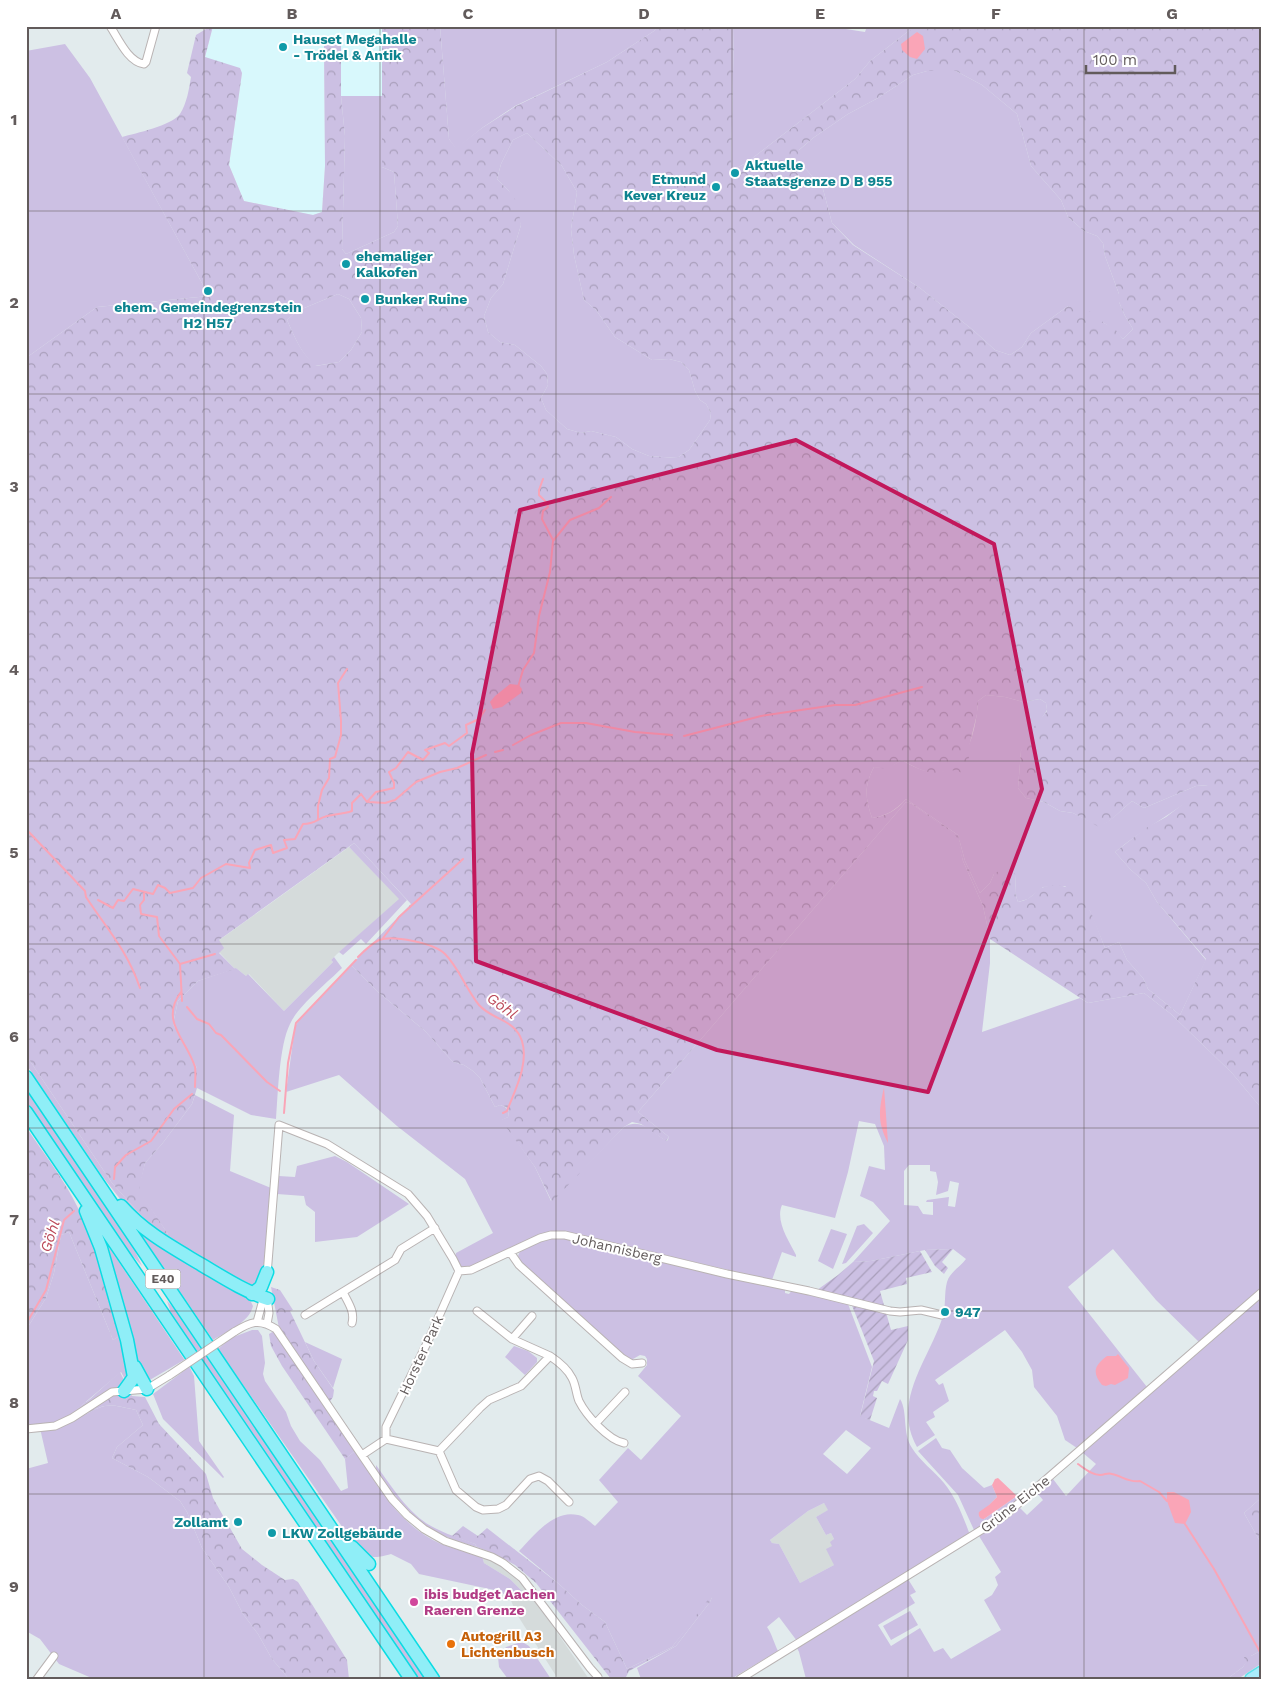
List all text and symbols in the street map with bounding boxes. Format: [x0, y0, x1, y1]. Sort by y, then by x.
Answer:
text: A [111, 4, 122, 23]
text: B [287, 4, 298, 23]
text: C [463, 4, 474, 23]
text: D [638, 4, 650, 23]
text: E [815, 4, 825, 23]
text: F [991, 4, 1001, 23]
text: G [1166, 4, 1178, 23]
place label: Hauset Megahalle - Trödel & Antik [293, 31, 417, 63]
marker: Hauset Megahalle - Trödel & Antik [277, 41, 289, 53]
scale bar [1086, 42, 1174, 74]
text: 100 m [1093, 51, 1137, 69]
text: 1 [11, 110, 17, 129]
place label: Aktuelle Staatsgrenze D B 955 [745, 157, 892, 189]
marker: Aktuelle Staatsgrenze D B 955 [729, 167, 741, 179]
place label: Etmund Kever Kreuz [624, 171, 706, 203]
marker: Etmund Kever Kreuz [710, 181, 722, 193]
place label: ehemaliger Kalkofen [356, 248, 433, 280]
marker: ehemaliger Kalkofen [340, 258, 352, 270]
marker: ehem. Gemeindegrenzstein H2 H57 [202, 285, 214, 297]
place label: Bunker Ruine [375, 291, 467, 307]
text: 2 [9, 293, 19, 312]
marker: Bunker Ruine [359, 293, 371, 305]
place label: ehem. Gemeindegrenzstein H2 H57 [114, 299, 302, 331]
text: 3 [9, 477, 19, 496]
text: 4 [9, 660, 19, 679]
text: 5 [9, 843, 19, 862]
water label: Göhl [483, 989, 521, 1023]
text: 6 [9, 1027, 19, 1046]
text: 7 [9, 1210, 19, 1229]
water label: Göhl [36, 1217, 64, 1255]
street label: Johannisberg [571, 1230, 664, 1266]
road number: E40 [146, 1270, 180, 1288]
place label: 947 [955, 1304, 981, 1320]
marker: 947 [939, 1306, 951, 1318]
street label: Horster Park [396, 1313, 446, 1397]
text: 8 [9, 1393, 19, 1412]
street label: Grüne Eiche [977, 1472, 1053, 1536]
place label: Zollamt [174, 1514, 228, 1530]
marker: Zollamt [232, 1516, 244, 1528]
place label: LKW Zollgebäude [282, 1525, 402, 1541]
marker: LKW Zollgebäude [266, 1527, 278, 1539]
text: 9 [9, 1577, 19, 1596]
place label: ibis budget Aachen Raeren Grenze [424, 1586, 555, 1618]
marker: ibis budget Aachen Raeren Grenze [408, 1596, 420, 1608]
place label: Autogrill A3 Lichtenbusch [461, 1628, 554, 1660]
marker: Autogrill A3 Lichtenbusch [445, 1638, 457, 1650]

